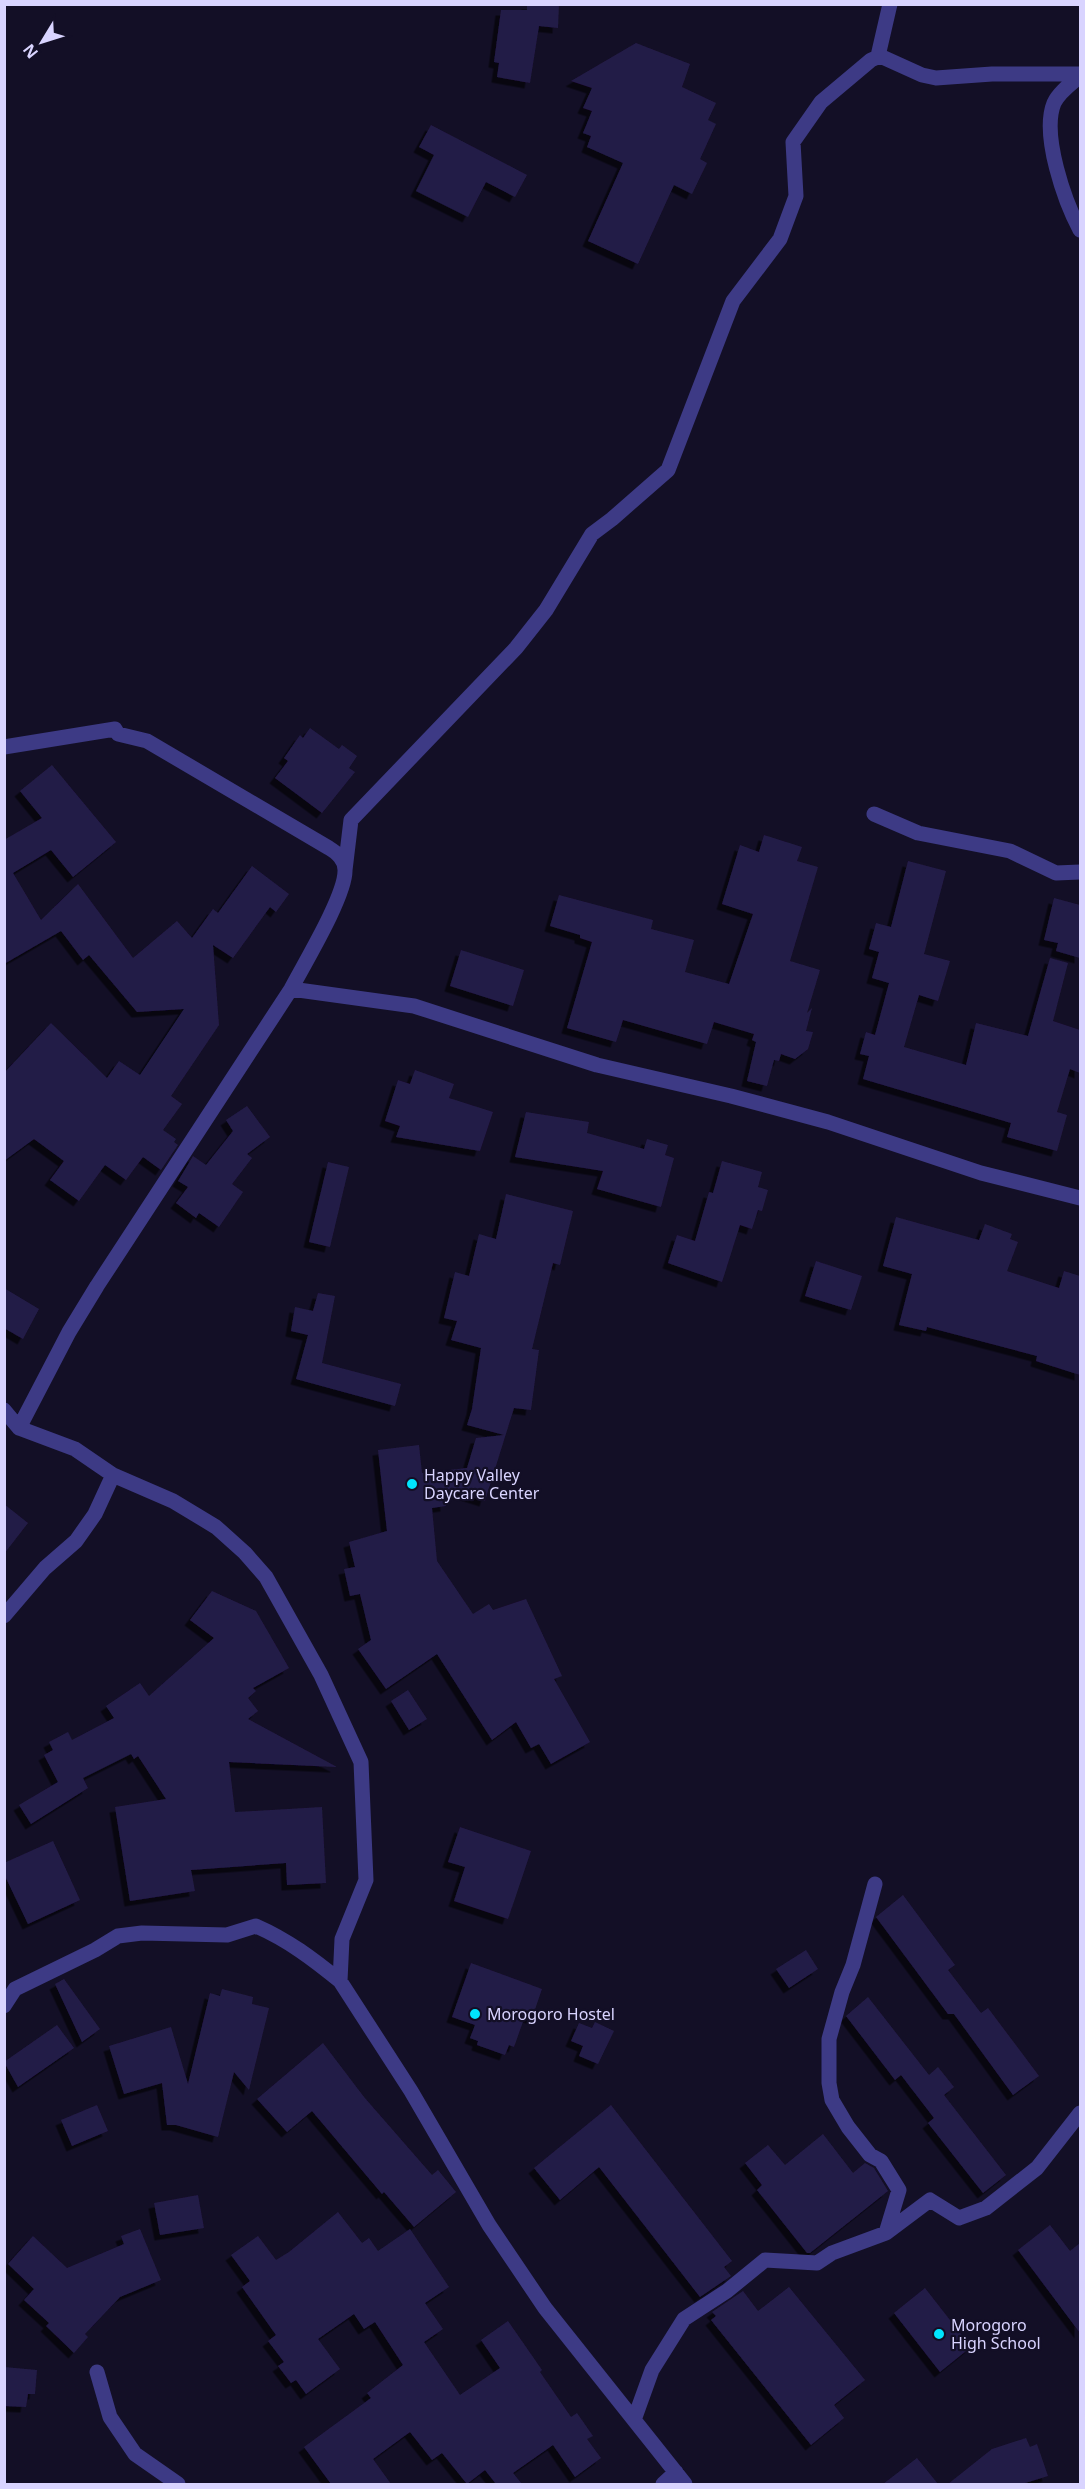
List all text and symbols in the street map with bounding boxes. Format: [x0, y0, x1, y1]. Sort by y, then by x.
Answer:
north arrow [12, 12, 72, 72]
text: N [18, 39, 43, 63]
place label: Happy Valley Daycare Center [424, 1464, 540, 1504]
marker: Happy Valley Daycare Center [405, 1477, 419, 1491]
place label: Morogoro Hostel [487, 2003, 615, 2025]
marker: Morogoro Hostel [468, 2007, 482, 2021]
place label: Morogoro High School [951, 2314, 1041, 2354]
marker: Morogoro High School [932, 2327, 946, 2341]

